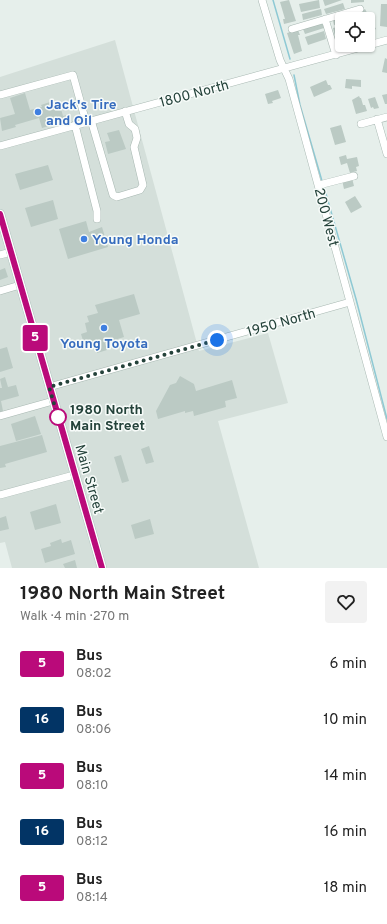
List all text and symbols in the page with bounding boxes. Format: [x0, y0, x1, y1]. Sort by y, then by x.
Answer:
map controls [335, 12, 375, 52]
button: locate [335, 12, 375, 52]
street label: 1800 North [158, 77, 231, 112]
place label: Jack's Tire and Oil [46, 97, 117, 130]
marker: Jack's Tire and Oil [33, 107, 43, 117]
street label: 200 West [310, 186, 342, 249]
place label: Young Honda [92, 232, 179, 249]
marker: Young Honda [79, 234, 89, 244]
street label: 1950 North [245, 306, 318, 341]
marker: Young Toyota [99, 323, 109, 333]
line badge: 5 [22, 325, 48, 351]
text: 5 [31, 329, 39, 346]
your location [207, 330, 227, 350]
place label: Young Toyota [60, 336, 148, 353]
place label: 1980 North Main Street [70, 402, 145, 435]
marker: 1980 North Main Street [49, 408, 67, 426]
street label: Main Street [71, 443, 107, 516]
button: heart [325, 581, 367, 623]
text: 1980 North Main Street [20, 582, 225, 606]
text: Walk · 4 min · 270 m [20, 609, 129, 625]
text: Bus [76, 647, 103, 666]
text: 5 [38, 655, 46, 672]
text: 6 min [330, 655, 367, 674]
text: 08:02 [76, 666, 112, 682]
text: Bus [76, 703, 103, 722]
text: 16 [35, 711, 49, 728]
text: 10 min [323, 711, 367, 730]
text: 08:06 [76, 722, 111, 738]
text: Bus [76, 759, 103, 778]
text: 5 [38, 767, 46, 784]
text: 14 min [324, 767, 367, 786]
text: 08:10 [76, 778, 108, 794]
text: Bus [76, 815, 103, 834]
text: 16 [35, 823, 49, 840]
text: 16 min [324, 823, 367, 842]
text: 08:12 [76, 834, 108, 850]
text: Bus [76, 871, 103, 890]
text: 5 [38, 879, 46, 896]
text: 18 min [324, 879, 367, 898]
text: 08:14 [76, 890, 108, 906]

